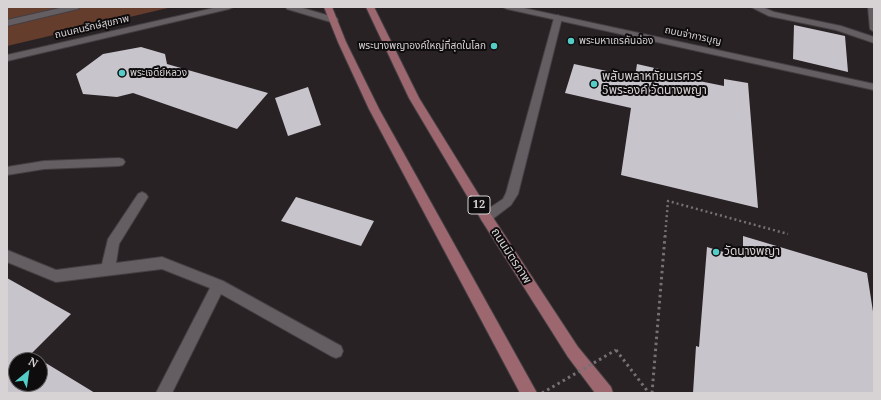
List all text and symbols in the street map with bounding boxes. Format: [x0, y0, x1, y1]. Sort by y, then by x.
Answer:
street label: ถนนคนรักษ์สุขภาพ [54, 13, 130, 41]
street label: ถนนจ่าการบุญ [664, 24, 722, 48]
place label: พระมหาเถรคันฉ่อง [579, 35, 653, 47]
marker: พระมหาเถรคันฉ่อง [566, 36, 576, 46]
place label: พระนางพญาองค์ใหญ่ที่สุดในโลก [358, 40, 486, 52]
marker: พระนางพญาองค์ใหญ่ที่สุดในโลก [489, 41, 499, 51]
place label: พระเจดีย์หลวง [130, 67, 187, 79]
marker: พระเจดีย์หลวง [117, 68, 127, 78]
place label: พลับพลาหทัยนเรศวร์ 5พระองค์ วัดนางพญา [602, 70, 707, 98]
marker: พลับพลาหทัยนเรศวร์ 5พระองค์ วัดนางพญา [589, 79, 599, 89]
road number: 12 [468, 196, 490, 214]
street label: ถนนมิตรภาพ [488, 226, 534, 286]
place label: วัดนางพญา [724, 245, 780, 259]
marker: วัดนางพญา [711, 247, 721, 257]
north arrow [8, 352, 48, 392]
text: N [26, 353, 41, 371]

